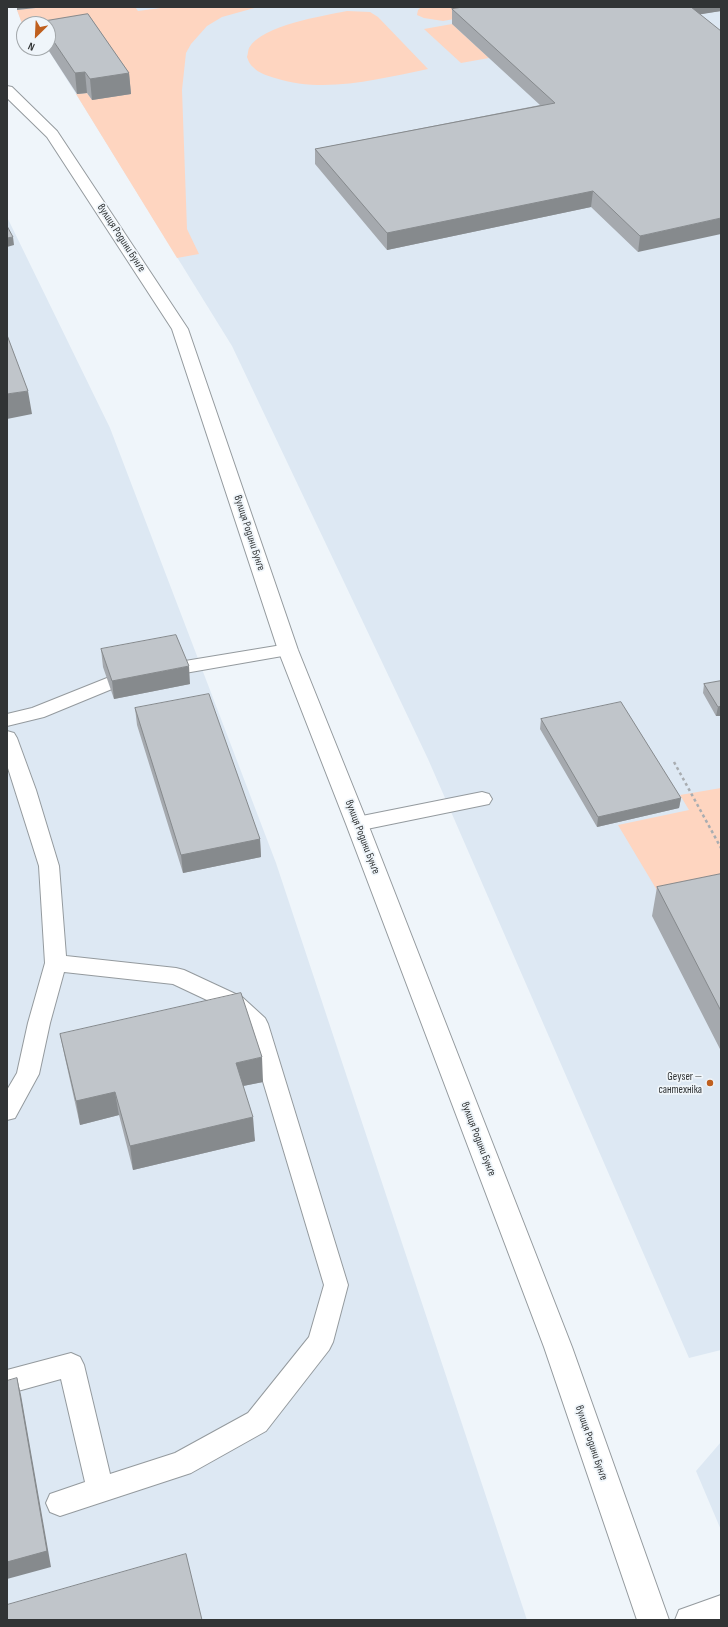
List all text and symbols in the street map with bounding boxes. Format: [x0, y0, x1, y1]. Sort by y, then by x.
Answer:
north arrow [16, 16, 56, 56]
text: N [26, 39, 37, 54]
street label: вулиця Родини Бунґе [94, 202, 148, 274]
street label: вулиця Родини Бунґе [231, 494, 267, 572]
street label: вулиця Родини Бунґе [342, 798, 382, 876]
place label: Geyser — сантехніка [658, 1070, 702, 1096]
marker: Geyser — сантехніка [705, 1078, 715, 1088]
street label: вулиця Родини Бунґе [458, 1100, 498, 1178]
street label: вулиця Родини Бунґе [572, 1404, 610, 1482]

